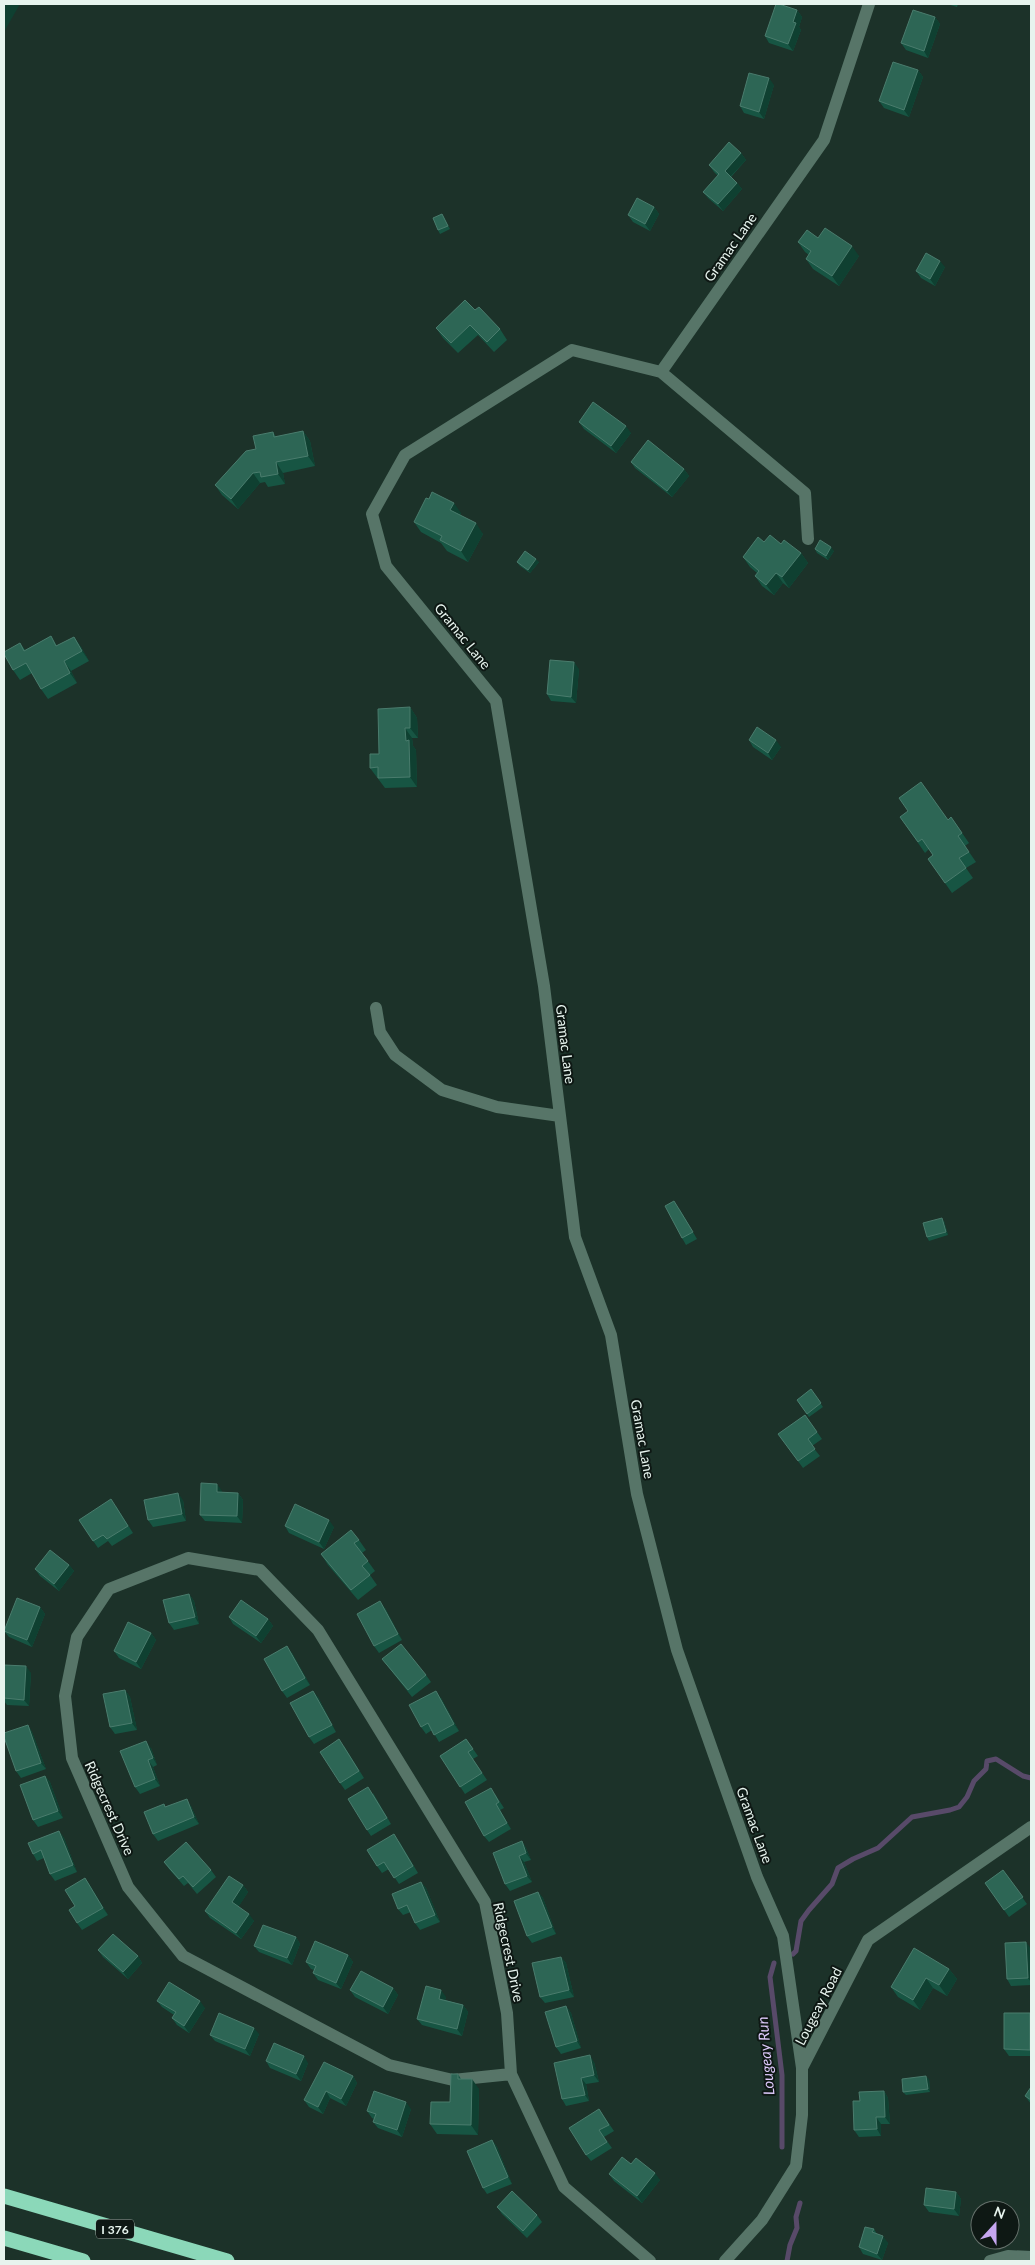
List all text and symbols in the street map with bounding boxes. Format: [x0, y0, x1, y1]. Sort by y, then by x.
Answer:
street label: Gramac Lane [700, 209, 760, 285]
street label: Gramac Lane [431, 600, 495, 672]
street label: Gramac Lane [553, 1003, 579, 1085]
street label: Gramac Lane [628, 1398, 658, 1480]
street label: Ridgecrest Drive [82, 1758, 138, 1858]
street label: Gramac Lane [733, 1784, 777, 1866]
street label: Ridgecrest Drive [490, 1901, 528, 2003]
street label: Lougeay Road [791, 1964, 845, 2048]
water label: Lougeay Run [753, 2016, 777, 2096]
north arrow [970, 2200, 1020, 2250]
text: N [992, 2203, 1008, 2222]
road number: I 376 [96, 2220, 134, 2238]

